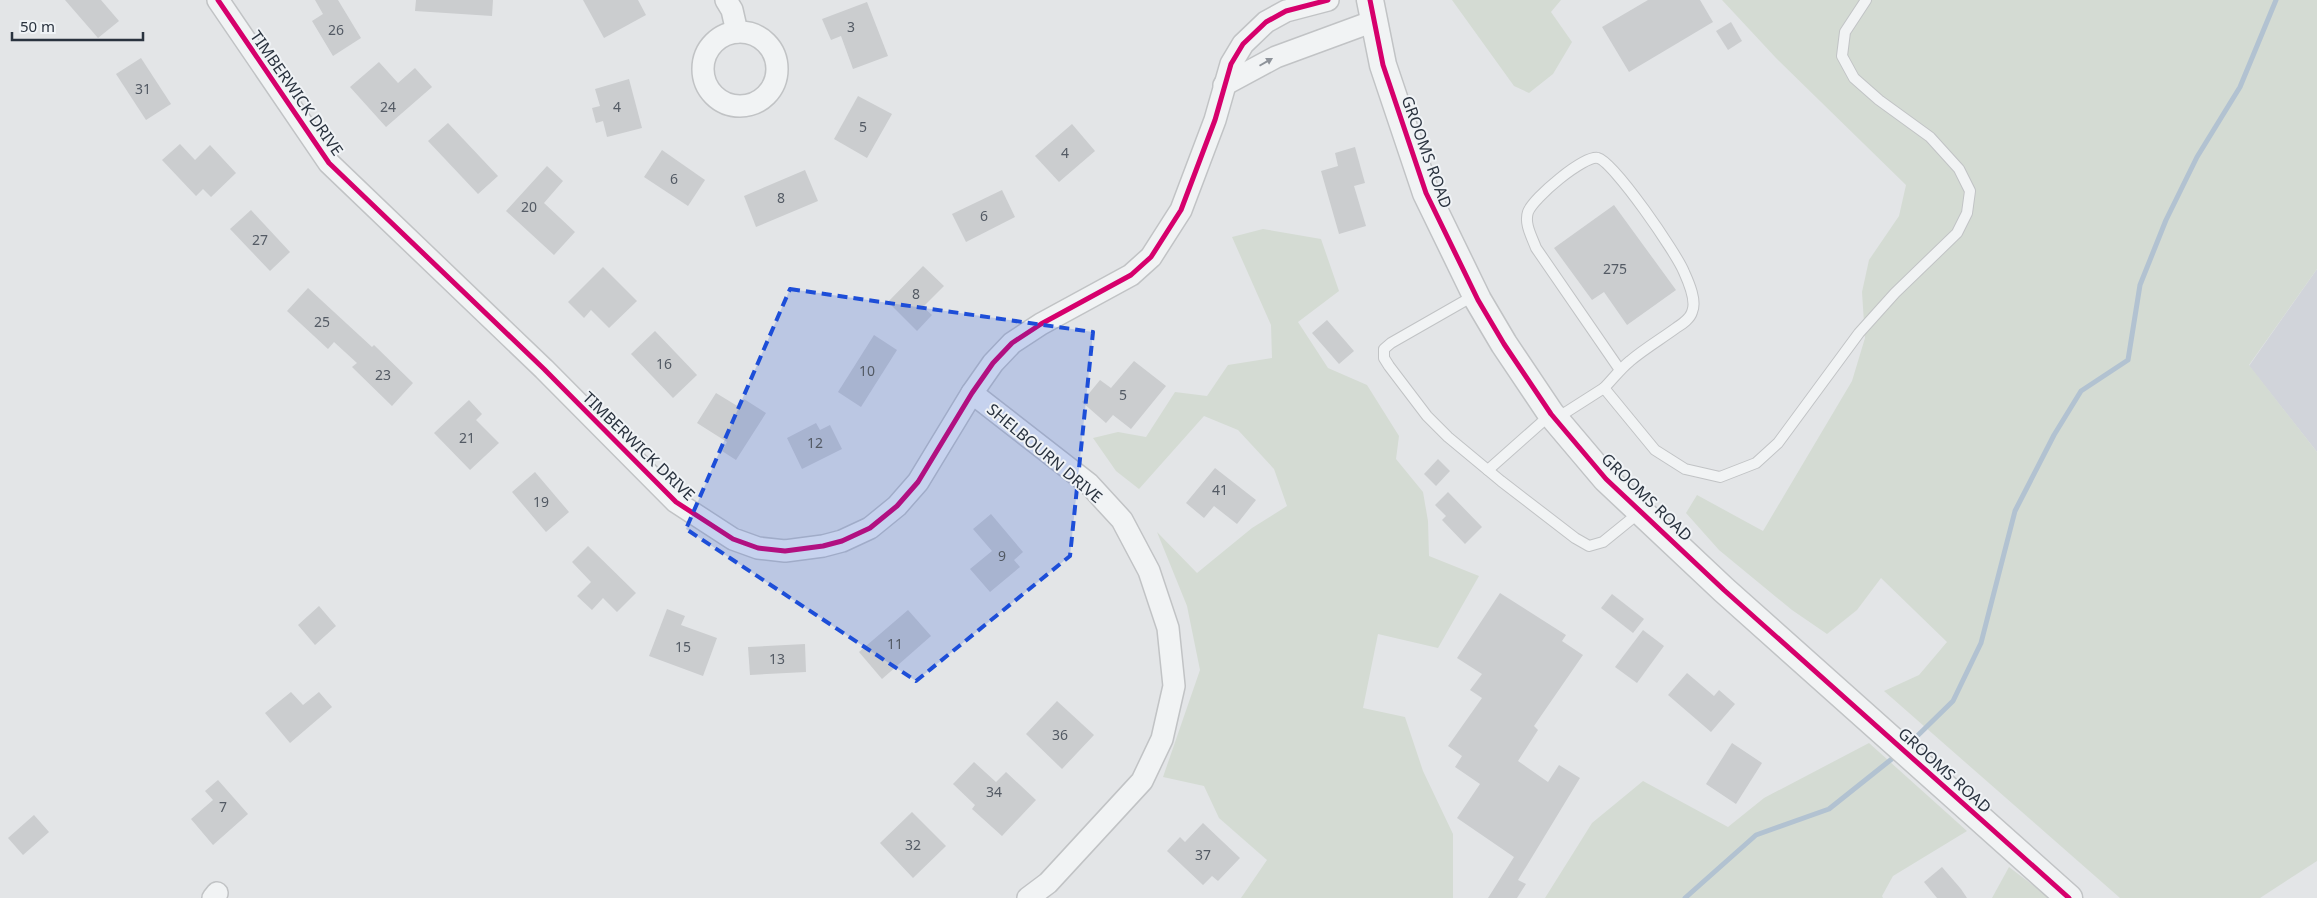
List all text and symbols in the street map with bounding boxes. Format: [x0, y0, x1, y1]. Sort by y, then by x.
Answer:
scale bar [12, 10, 144, 42]
text: 50 m [20, 16, 55, 36]
house number: 3 [847, 17, 855, 36]
house number: 26 [328, 20, 344, 39]
street label: TIMBERWICK DRIVE [246, 26, 348, 160]
one-way arrow [1260, 58, 1273, 67]
house number: 31 [135, 79, 151, 98]
street label: GROOMS ROAD [1396, 93, 1458, 211]
house number: 24 [380, 97, 396, 116]
house number: 4 [613, 97, 621, 116]
house number: 5 [859, 117, 867, 136]
house number: 4 [1061, 143, 1069, 162]
house number: 6 [670, 169, 678, 188]
house number: 8 [777, 188, 785, 207]
house number: 20 [521, 197, 537, 216]
house number: 6 [980, 206, 988, 225]
house number: 27 [252, 230, 268, 249]
house number: 275 [1603, 259, 1627, 278]
house number: 8 [912, 284, 920, 303]
house number: 25 [314, 312, 330, 331]
house number: 16 [656, 354, 672, 373]
house number: 10 [859, 361, 875, 380]
house number: 23 [375, 365, 391, 384]
house number: 5 [1119, 385, 1127, 404]
street label: TIMBERWICK DRIVE [578, 387, 700, 505]
street label: SHELBOURN DRIVE [983, 398, 1107, 508]
house number: 21 [459, 428, 475, 447]
house number: 12 [807, 433, 823, 452]
street label: GROOMS ROAD [1597, 448, 1697, 546]
house number: 41 [1212, 480, 1228, 499]
house number: 19 [533, 492, 549, 511]
house number: 9 [998, 546, 1006, 565]
house number: 11 [887, 634, 903, 653]
house number: 15 [675, 637, 691, 656]
house number: 13 [769, 649, 785, 668]
street label: GROOMS ROAD [1894, 722, 1996, 818]
house number: 36 [1052, 725, 1068, 744]
house number: 34 [986, 782, 1002, 801]
house number: 7 [219, 797, 227, 816]
house number: 32 [905, 835, 921, 854]
house number: 37 [1195, 845, 1211, 864]

